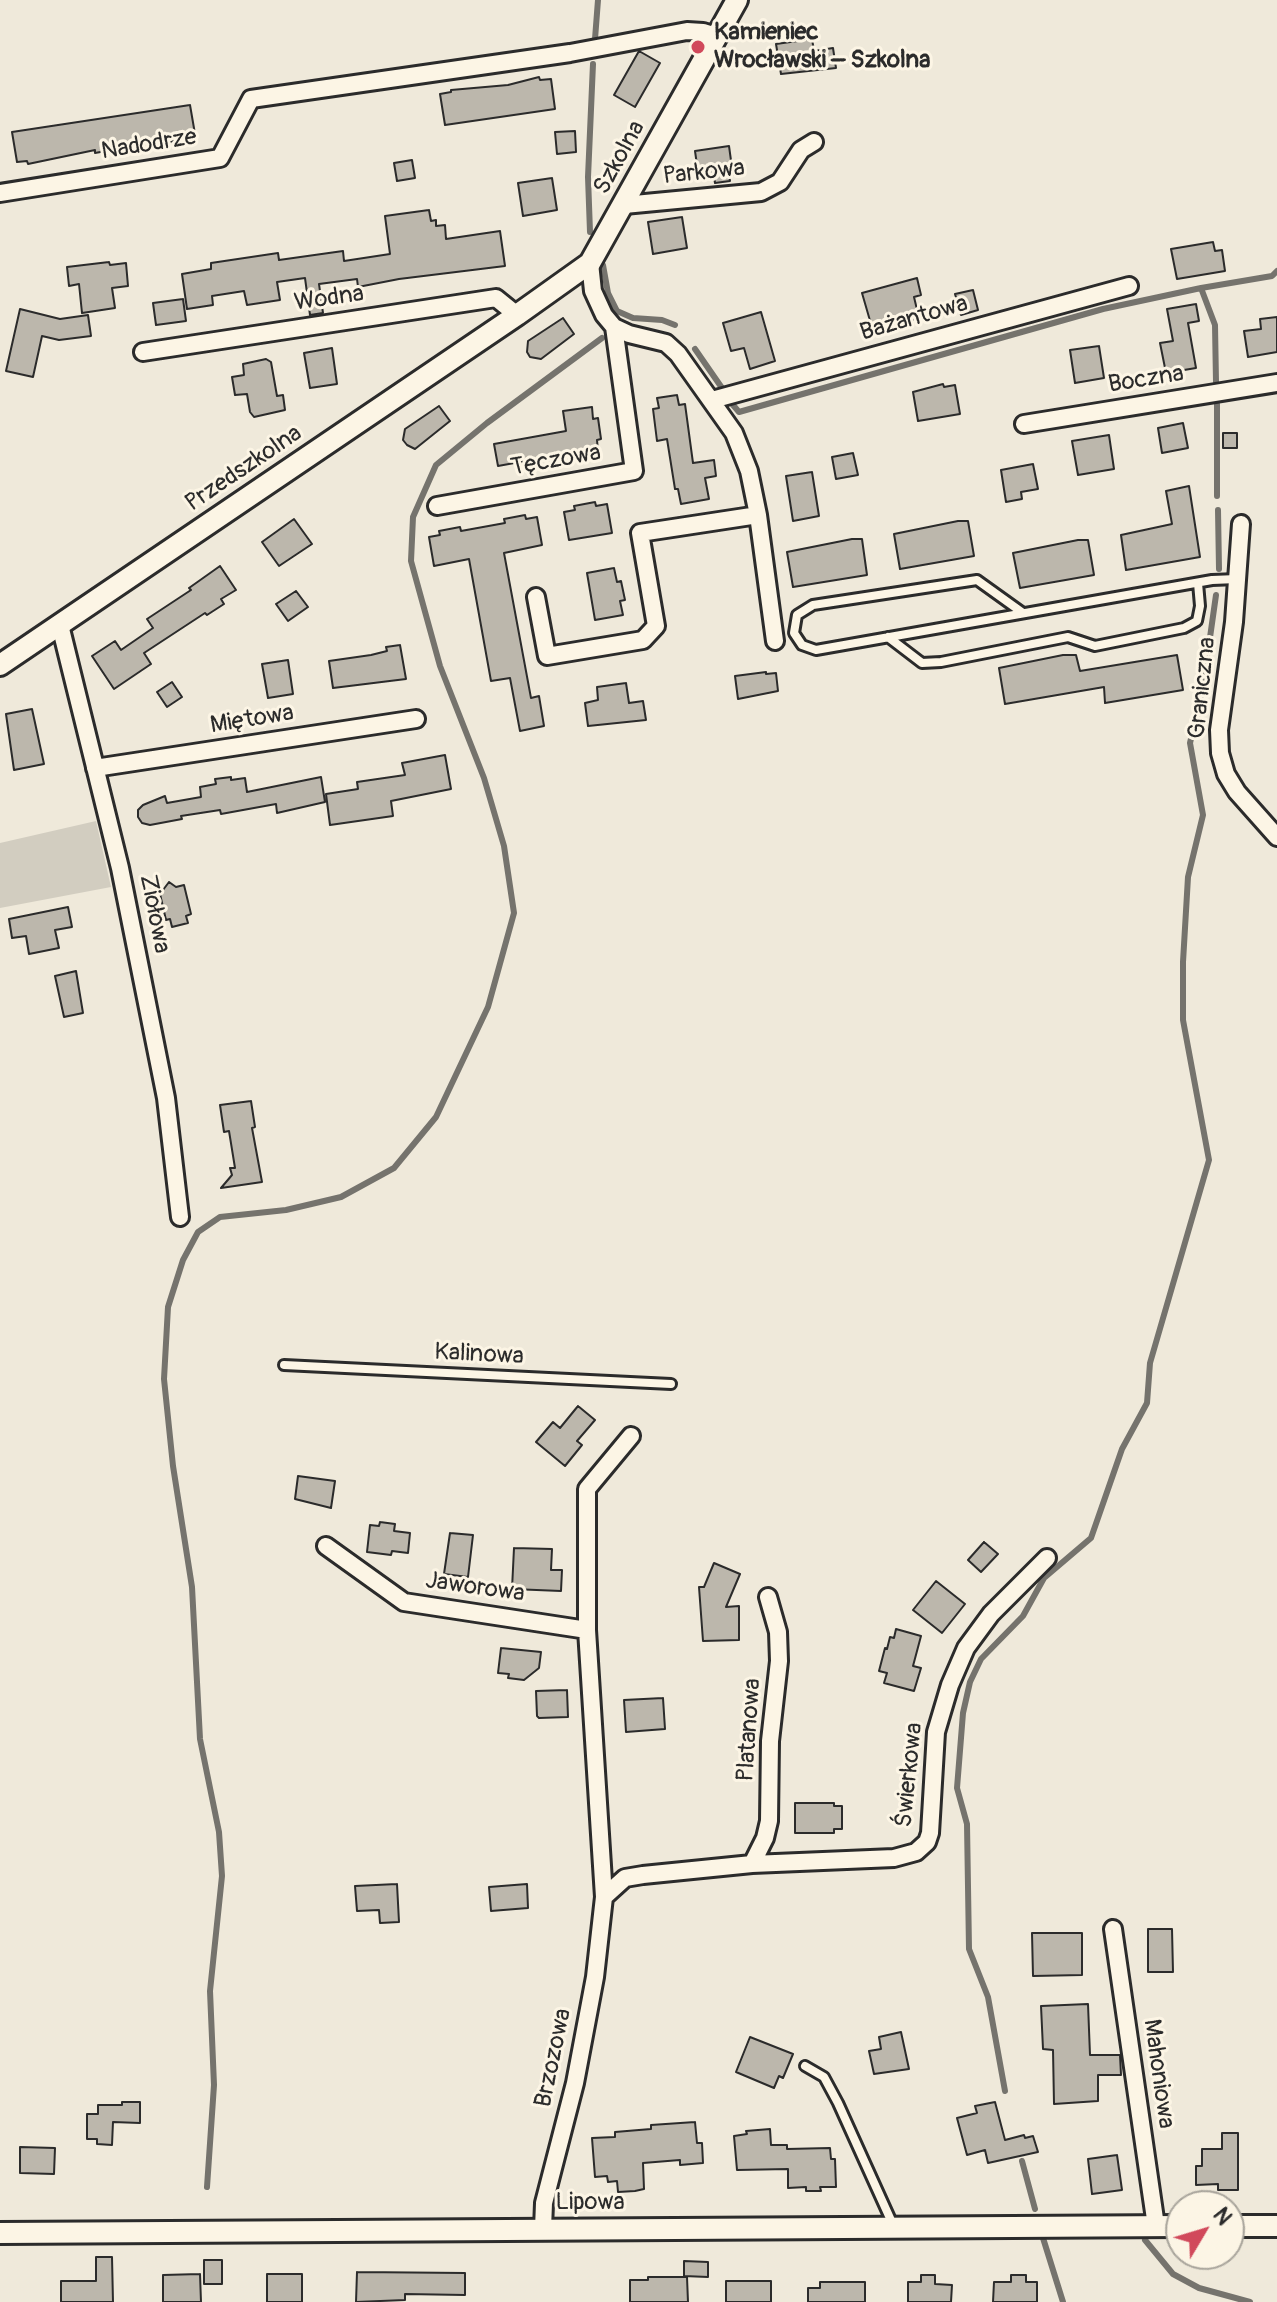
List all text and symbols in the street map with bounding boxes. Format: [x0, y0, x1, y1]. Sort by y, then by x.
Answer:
place label: Kamieniec Wrocławski – Szkolna [714, 19, 930, 75]
marker: Kamieniec Wrocławski – Szkolna [689, 38, 707, 56]
street label: Szkolna [588, 116, 652, 200]
street label: Nadodrze [99, 123, 199, 167]
street label: Parkowa [662, 154, 746, 192]
street label: Wodna [292, 280, 366, 318]
street label: Bażantowa [857, 290, 971, 348]
street label: Boczna [1106, 360, 1186, 400]
street label: Przedszkolna [180, 420, 308, 518]
street label: Tęczowa [509, 439, 603, 483]
street label: Graniczna [1183, 636, 1223, 740]
street label: Miętowa [208, 699, 296, 741]
street label: Ziołowa [132, 872, 176, 956]
street label: Kalinowa [434, 1338, 524, 1372]
street label: Jaworowa [424, 1567, 526, 1609]
street label: Platanowa [732, 1677, 768, 1783]
street label: Świerkowa [890, 1721, 930, 1829]
street label: Brzozowa [530, 2006, 578, 2110]
street label: Mahoniowa [1136, 2017, 1180, 2131]
street label: Lipowa [555, 2189, 625, 2217]
north arrow [1165, 2190, 1245, 2270]
text: N [1207, 2202, 1238, 2231]

